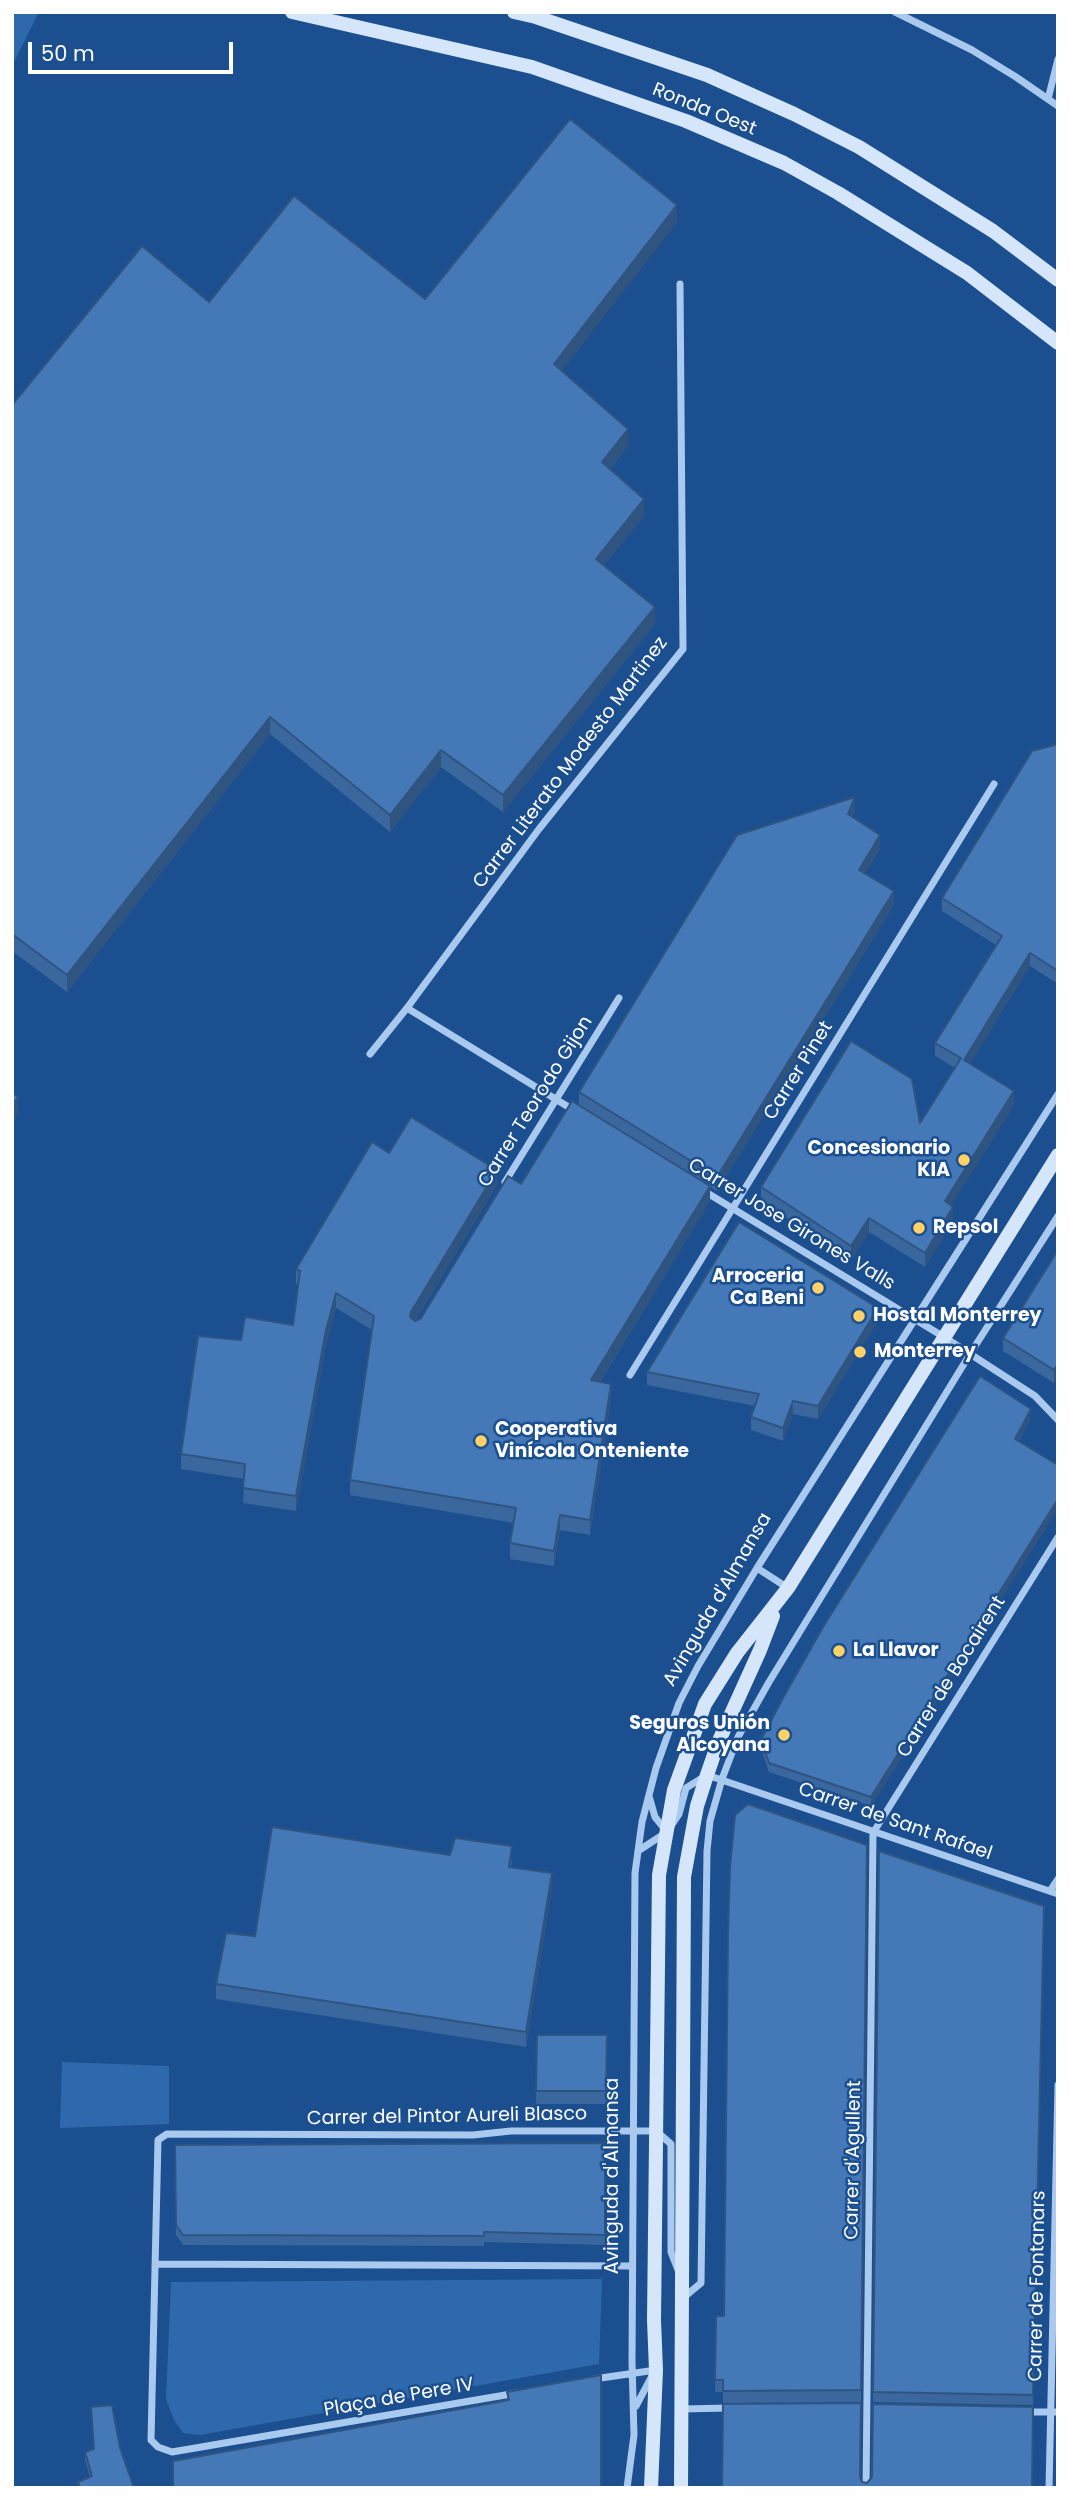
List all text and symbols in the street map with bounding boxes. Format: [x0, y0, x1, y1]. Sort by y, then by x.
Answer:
scale bar [32, 28, 236, 72]
text: 50 m [41, 39, 95, 68]
street label: Ronda Oest [649, 79, 759, 141]
street label: Carrer Literato Modesto Martinez [469, 633, 673, 893]
street label: Carrer Teorodo Gijon [474, 1012, 598, 1192]
street label: Carrer Pinet [760, 1017, 838, 1125]
place label: Concesionario KIA [808, 1138, 950, 1182]
marker: Concesionario KIA [956, 1152, 972, 1168]
street label: Carrer Jose Girones Valls [683, 1154, 899, 1296]
place label: Repsol [933, 1217, 998, 1239]
marker: Repsol [911, 1220, 927, 1236]
place label: Arroceria Ca Beni [712, 1266, 804, 1310]
marker: Arroceria Ca Beni [810, 1280, 826, 1296]
place label: Hostal Monterrey [873, 1305, 1042, 1327]
marker: Hostal Monterrey [851, 1308, 867, 1324]
place label: Monterrey [874, 1341, 976, 1363]
marker: Monterrey [852, 1344, 868, 1360]
place label: Cooperativa Vinícola Onteniente [495, 1419, 689, 1463]
marker: Cooperativa Vinícola Onteniente [473, 1433, 489, 1449]
street label: Avinguda d'Almansa [659, 1509, 777, 1691]
street label: Carrer de Bocairent [893, 1592, 1011, 1762]
place label: La Llavor [853, 1640, 939, 1662]
marker: La Llavor [831, 1643, 847, 1659]
place label: Seguros Unión Alcoyana [629, 1713, 770, 1757]
marker: Seguros Unión Alcoyana [776, 1727, 792, 1743]
street label: Carrer de Sant Rafael [795, 1778, 995, 1866]
street label: Avinguda d'Almansa [602, 2078, 624, 2274]
street label: Carrer d'Agullent [841, 2080, 867, 2240]
street label: Carrer del Pintor Aureli Blasco [307, 2103, 587, 2131]
street label: Carrer de Fontanars [1025, 2190, 1051, 2382]
street label: Plaça de Pere IV [322, 2374, 476, 2422]

